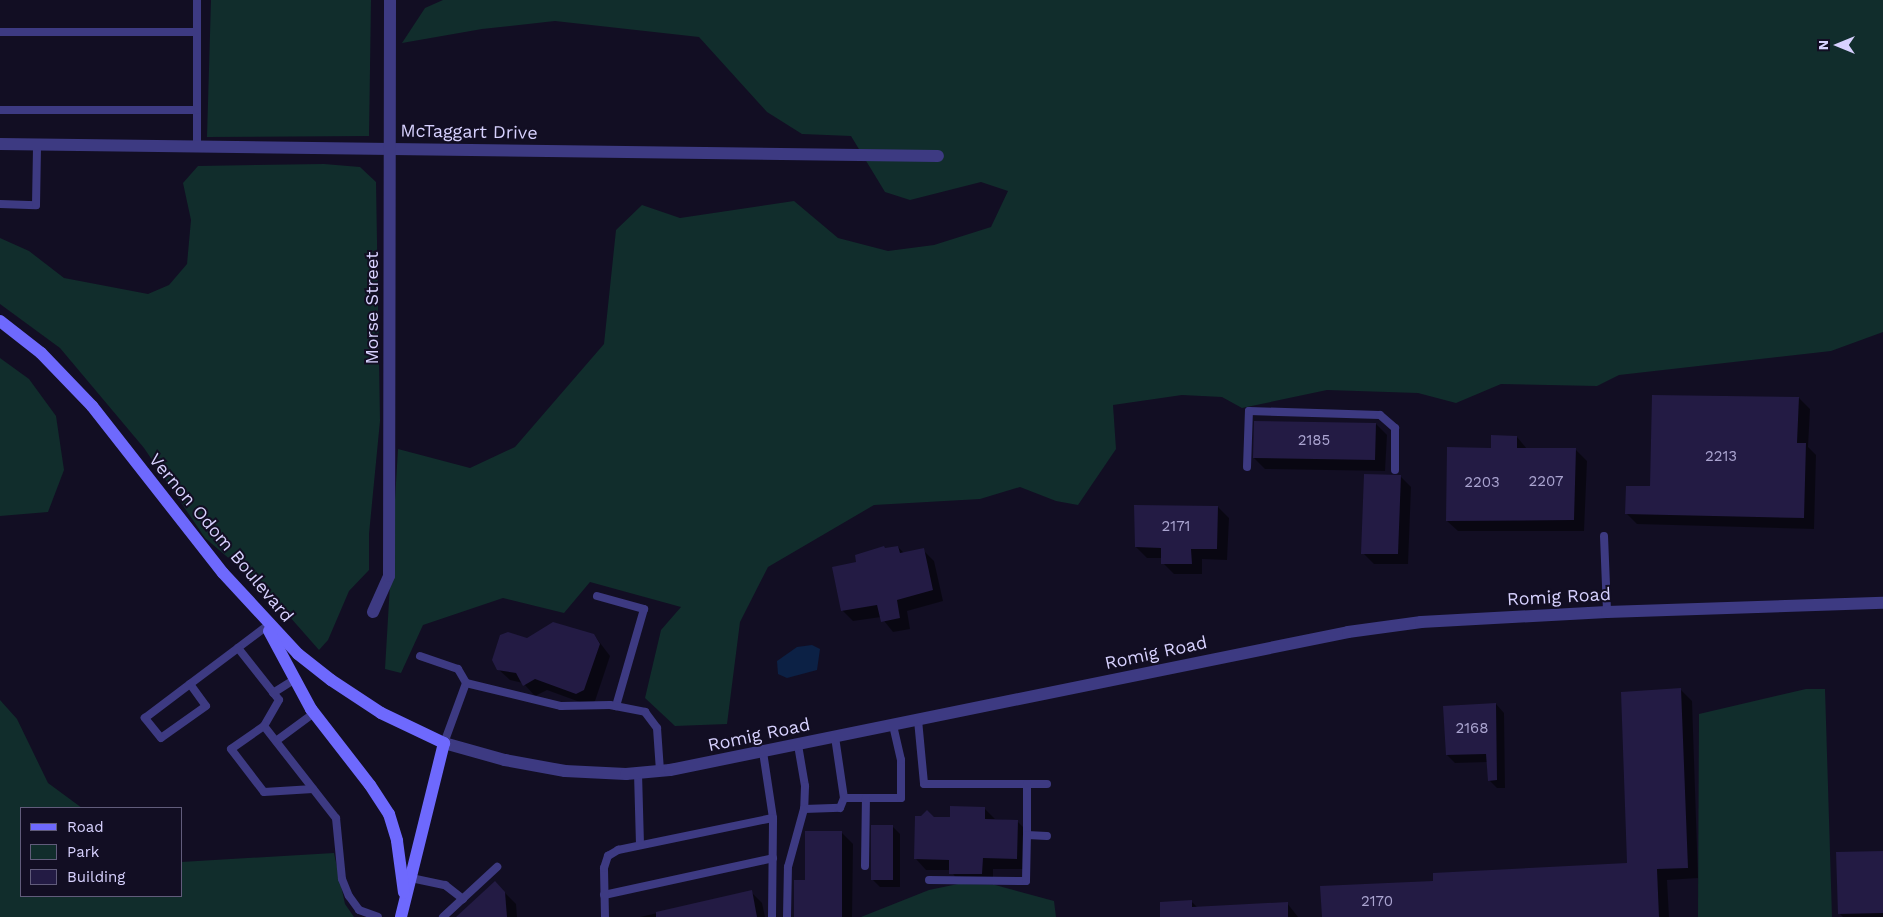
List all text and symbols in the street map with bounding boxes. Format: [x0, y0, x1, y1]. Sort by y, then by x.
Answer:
north arrow [1813, 20, 1863, 70]
text: N [1815, 40, 1831, 50]
street label: McTaggart Drive [400, 120, 538, 144]
street label: Morse Street [361, 251, 383, 365]
house number: 2185 [1298, 432, 1330, 450]
house number: 2213 [1705, 448, 1737, 466]
street label: Vernon Odom Boulevard [144, 449, 298, 627]
house number: 2207 [1529, 473, 1563, 491]
house number: 2203 [1464, 474, 1500, 492]
house number: 2171 [1162, 518, 1190, 536]
street label: Romig Road [1506, 583, 1612, 611]
street label: Romig Road [1103, 632, 1209, 674]
street label: Romig Road [706, 714, 812, 756]
house number: 2168 [1456, 720, 1488, 738]
legend [20, 807, 182, 897]
text: Road [67, 818, 104, 836]
text: Park [67, 843, 99, 861]
text: Building [67, 868, 125, 886]
house number: 2170 [1361, 893, 1393, 911]

